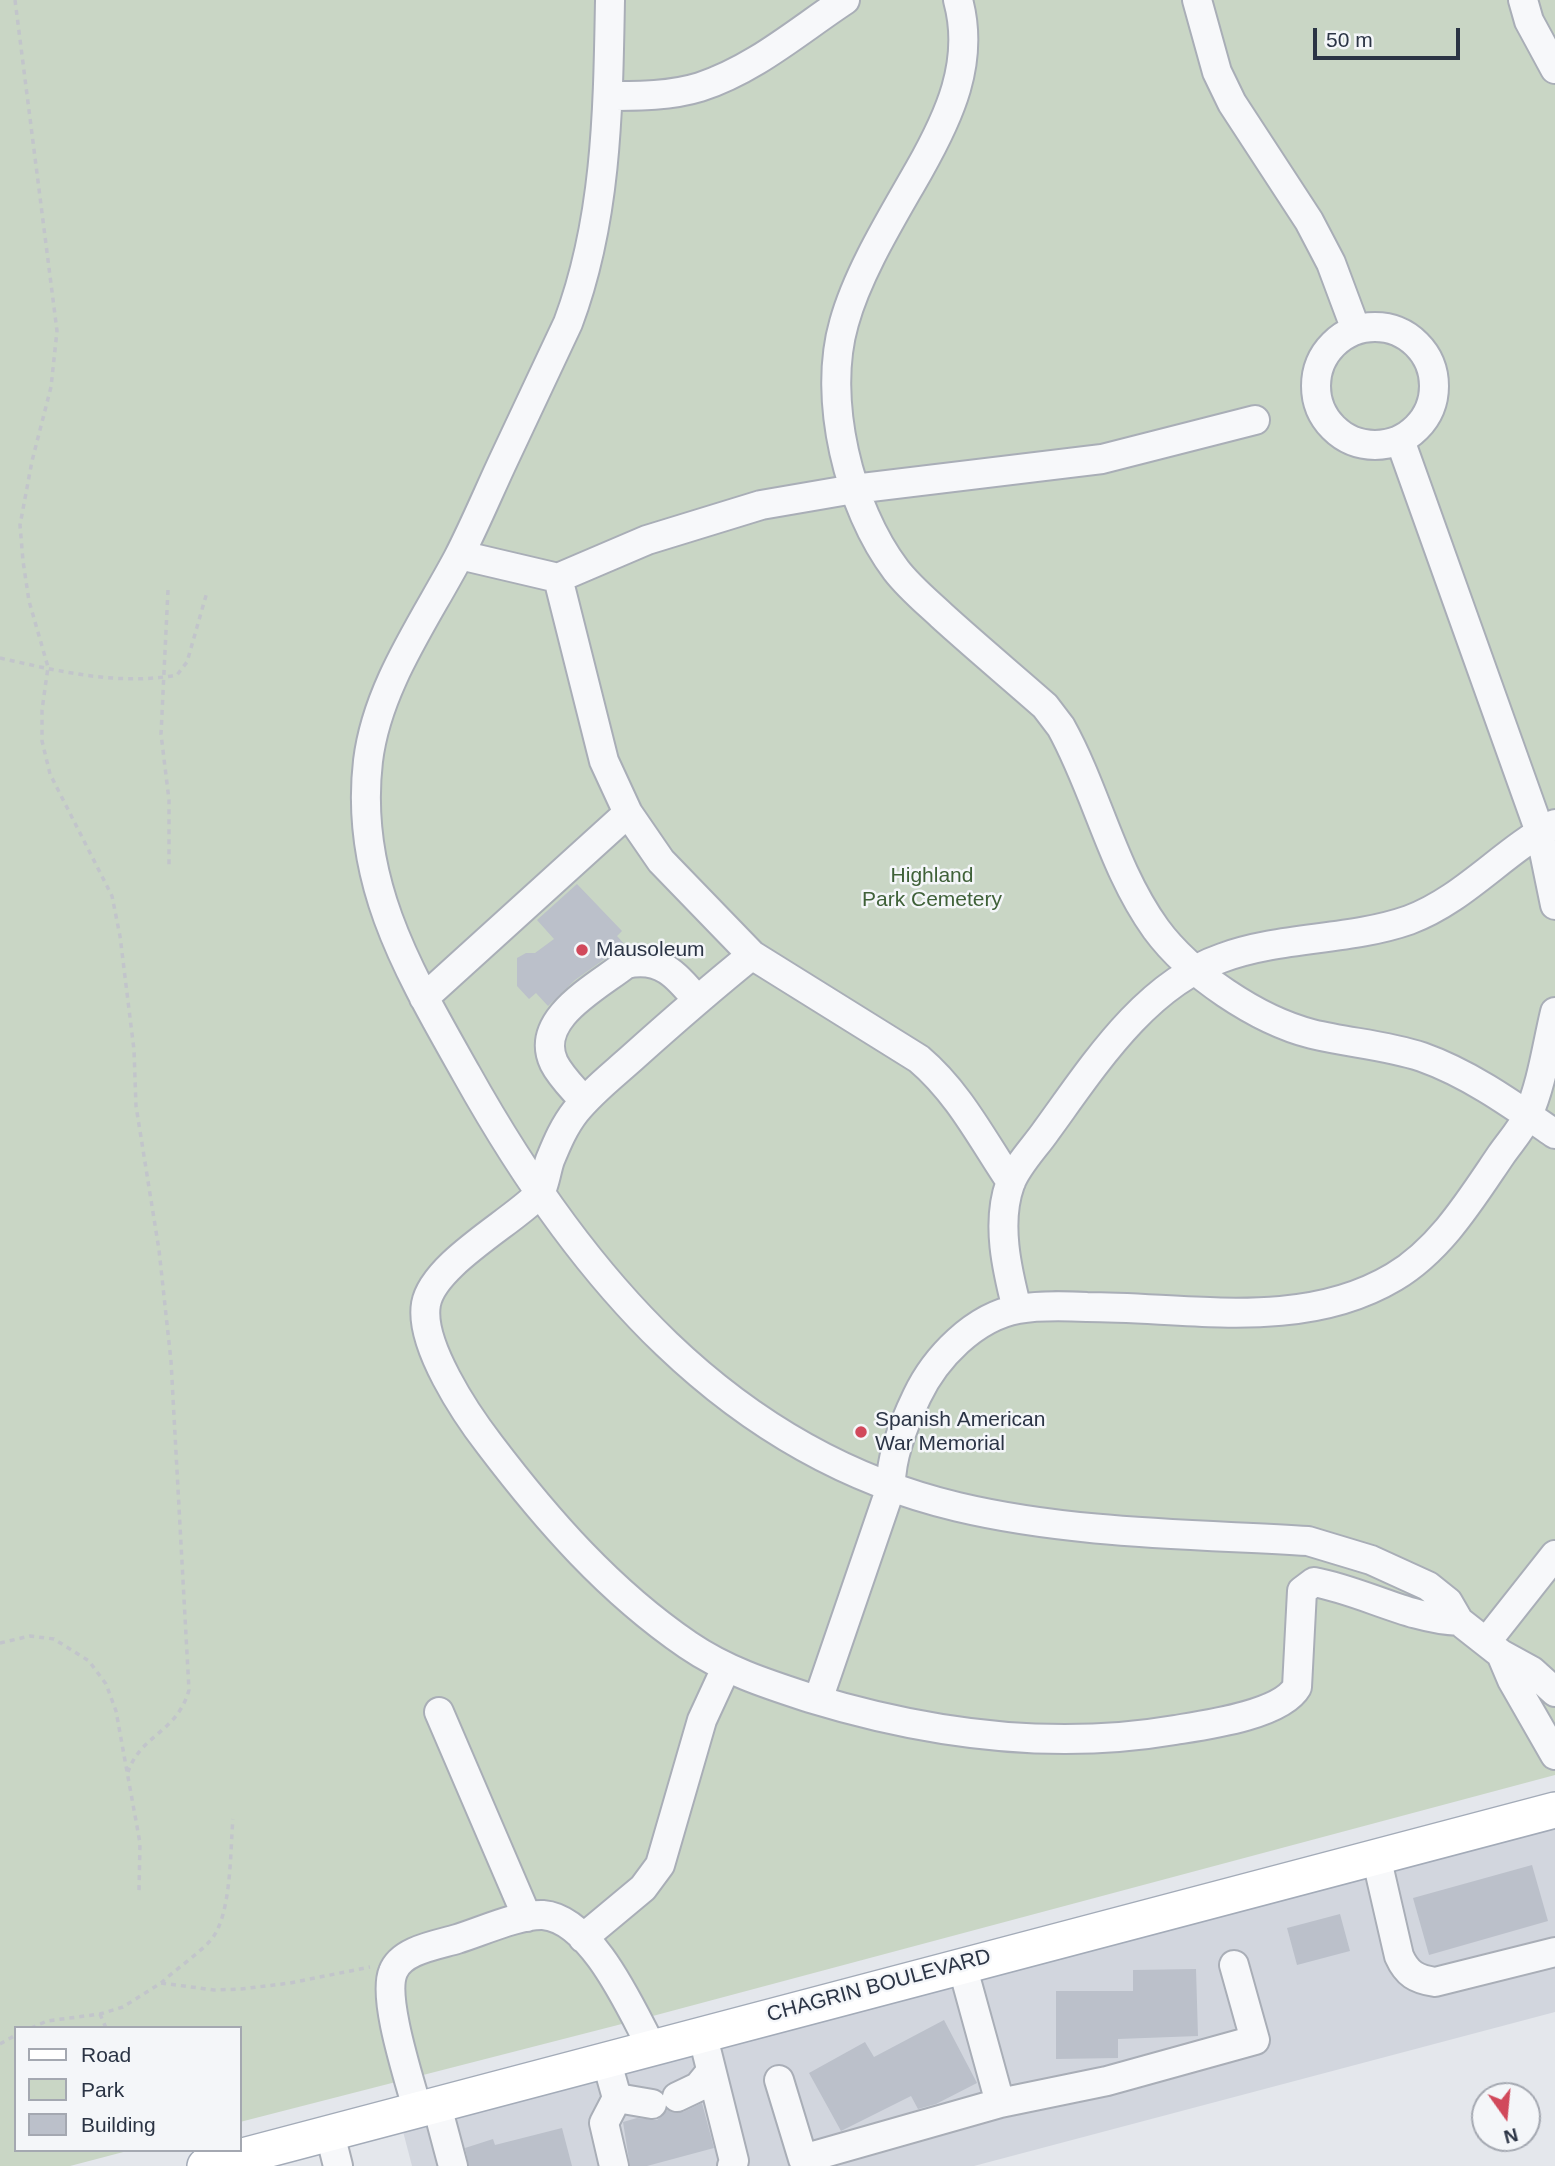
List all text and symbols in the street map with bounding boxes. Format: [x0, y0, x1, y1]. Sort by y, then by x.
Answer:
scale bar [1317, 14, 1464, 58]
text: 50 m [1326, 28, 1373, 51]
park label: Highland Park Cemetery [862, 863, 1002, 913]
place label: Mausoleum [596, 937, 705, 963]
marker: Mausoleum [574, 942, 590, 958]
place label: Spanish American War Memorial [875, 1407, 1045, 1457]
marker: Spanish American War Memorial [853, 1424, 869, 1440]
street label: CHAGRIN BOULEVARD [764, 1944, 994, 2028]
legend [14, 2026, 242, 2152]
text: Road [81, 2043, 131, 2066]
text: Park [81, 2078, 124, 2101]
north arrow [1471, 2082, 1541, 2152]
text: Building [81, 2113, 156, 2136]
text: N [1502, 2124, 1520, 2148]

